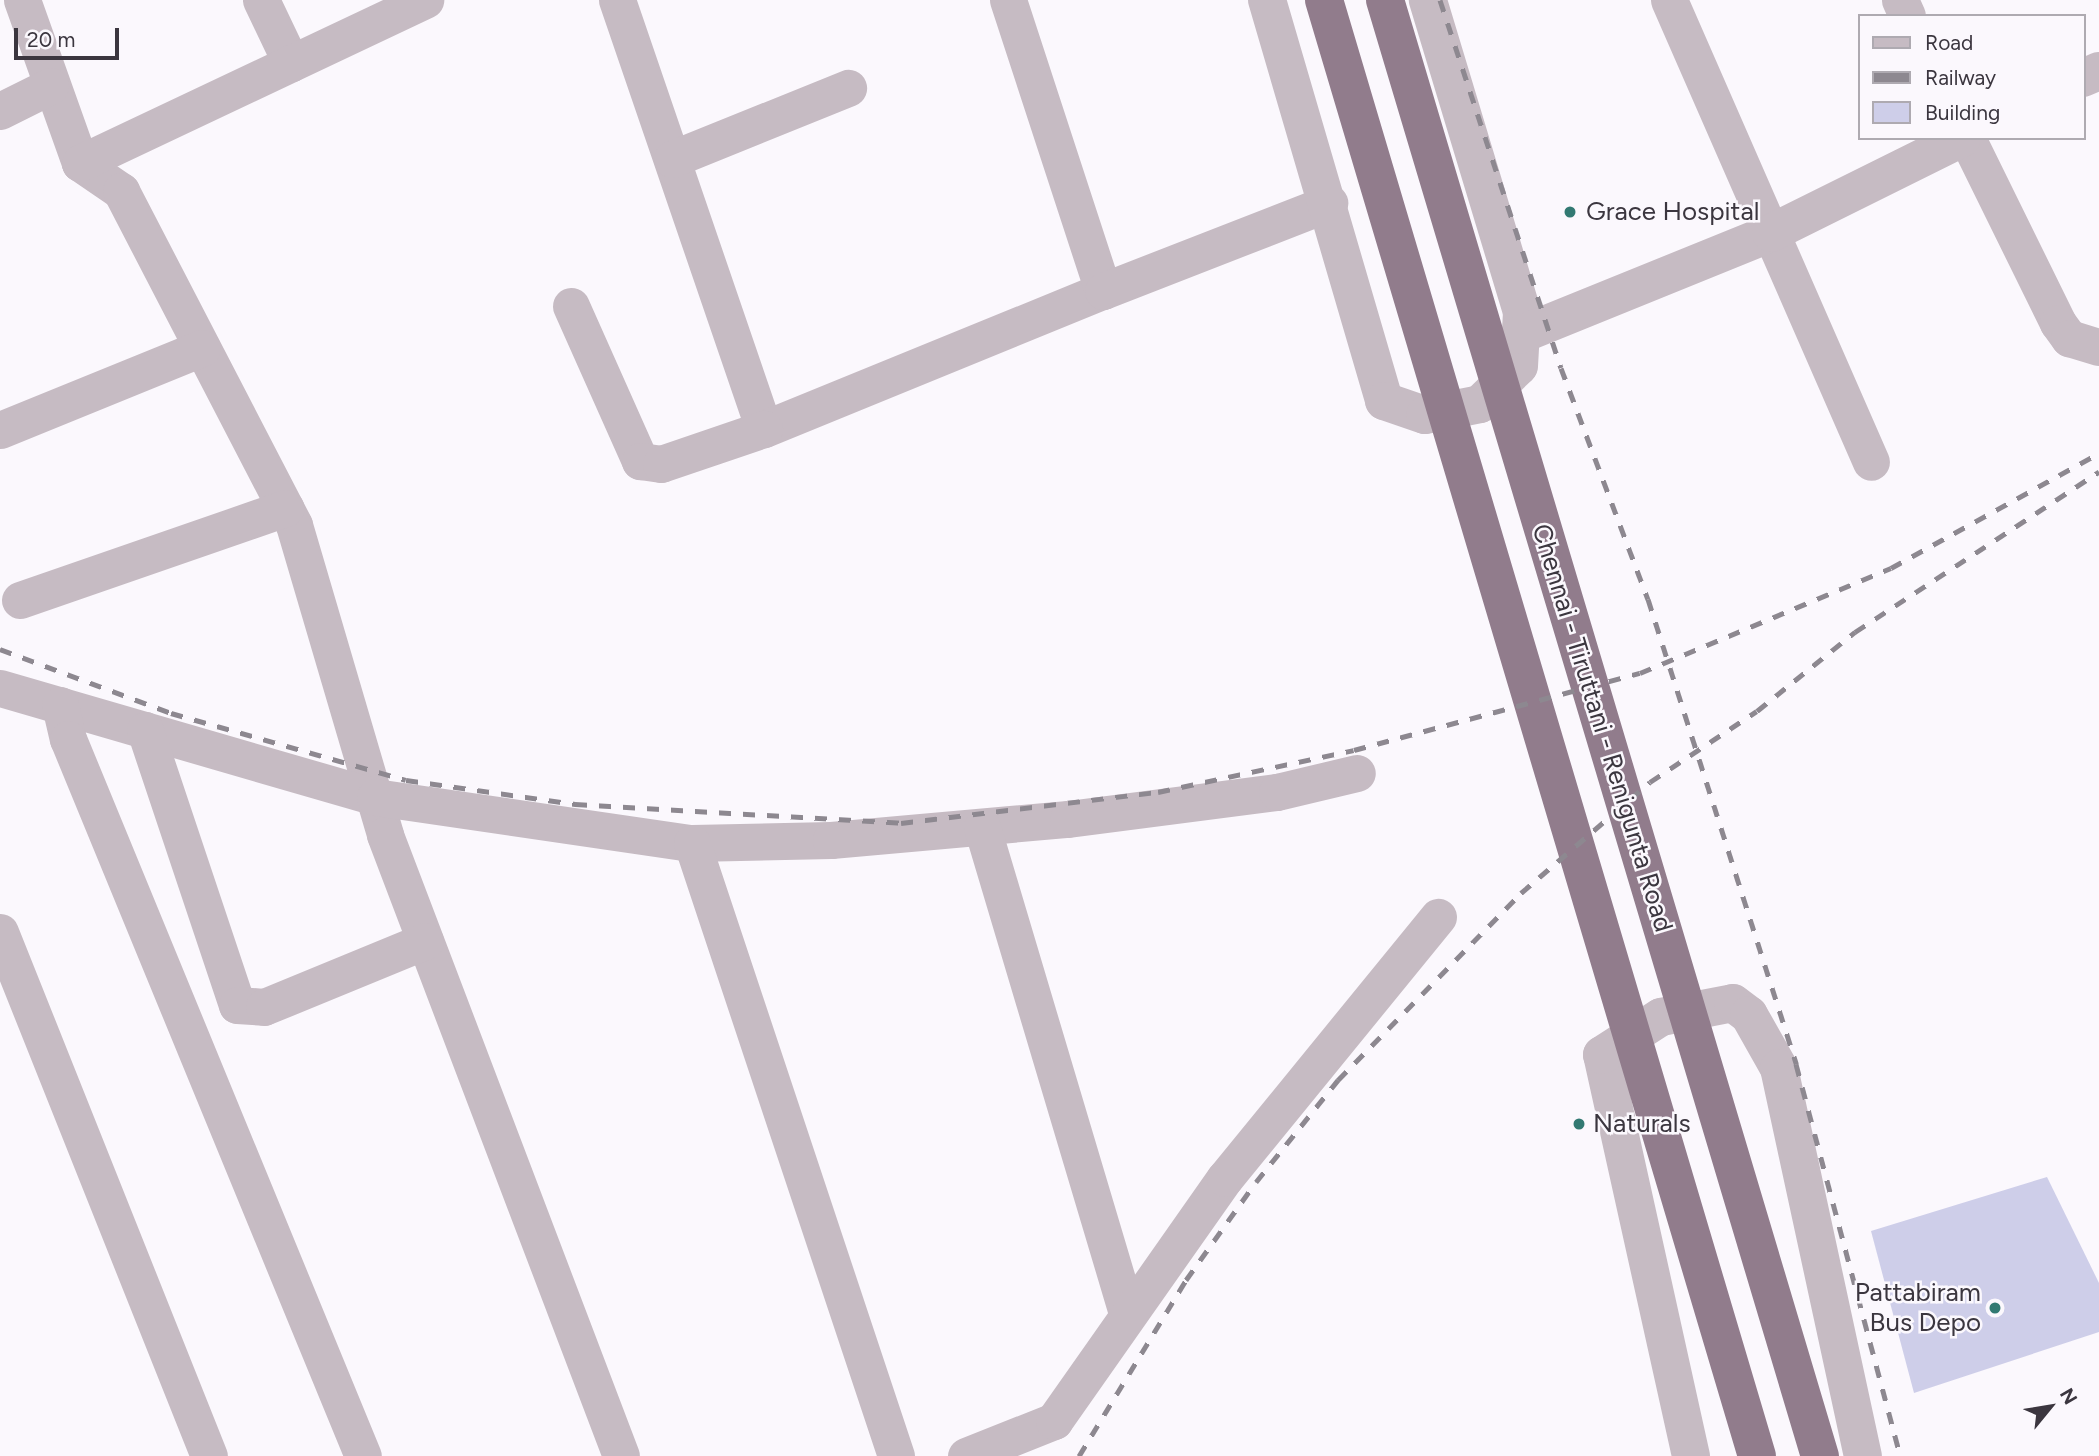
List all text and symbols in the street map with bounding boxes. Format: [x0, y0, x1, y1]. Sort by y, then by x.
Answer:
scale bar [18, 14, 122, 58]
legend [1857, 14, 2085, 140]
text: 20 m [27, 27, 75, 52]
text: Road [1925, 30, 1973, 55]
text: Railway [1925, 65, 1996, 90]
text: Building [1925, 100, 2000, 125]
place label: Grace Hospital [1586, 196, 1759, 228]
marker: Grace Hospital [1560, 202, 1580, 222]
street label: Chennai - Tiruttani - Renigunta Road [1525, 520, 1679, 936]
place label: Naturals [1593, 1108, 1691, 1140]
marker: Naturals [1571, 1116, 1587, 1132]
place label: Pattabiram Bus Depo [1855, 1277, 1981, 1338]
marker: Pattabiram Bus Depo [1987, 1300, 2003, 1316]
north arrow [2015, 1372, 2085, 1442]
text: N [2055, 1384, 2082, 1408]

